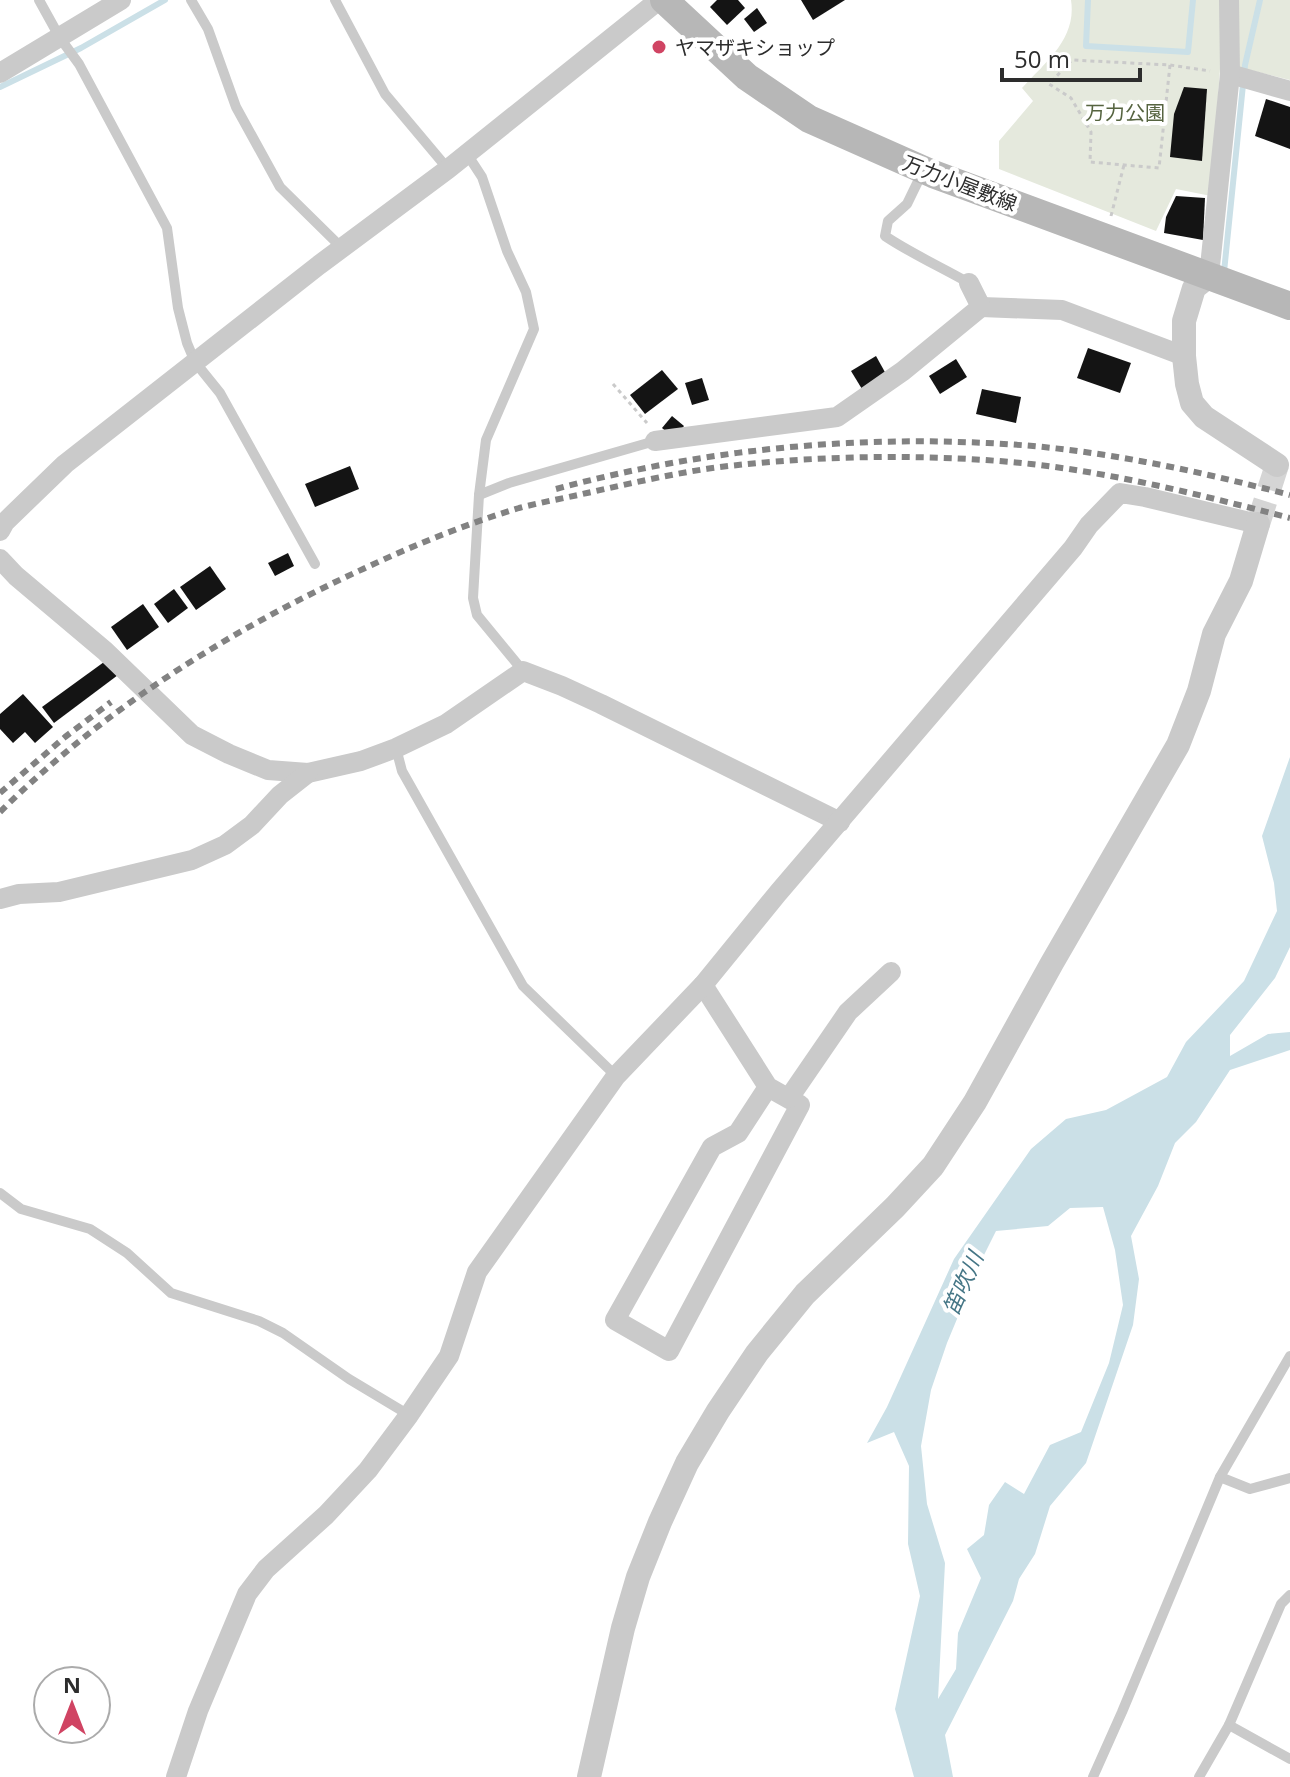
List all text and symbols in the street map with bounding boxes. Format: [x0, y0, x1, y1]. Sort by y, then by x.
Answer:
scale bar [1002, 32, 1140, 82]
place label: ヤマザキショップ [675, 34, 835, 61]
marker: ヤマザキショップ [650, 38, 668, 56]
text: 50 m [1014, 42, 1070, 75]
park label: 万力公園 [1085, 99, 1165, 126]
street label: 万力小屋敷線 [899, 149, 1021, 217]
water label: 笛吹川 [935, 1245, 990, 1319]
north arrow [32, 1665, 112, 1745]
text: N [63, 1669, 81, 1699]

